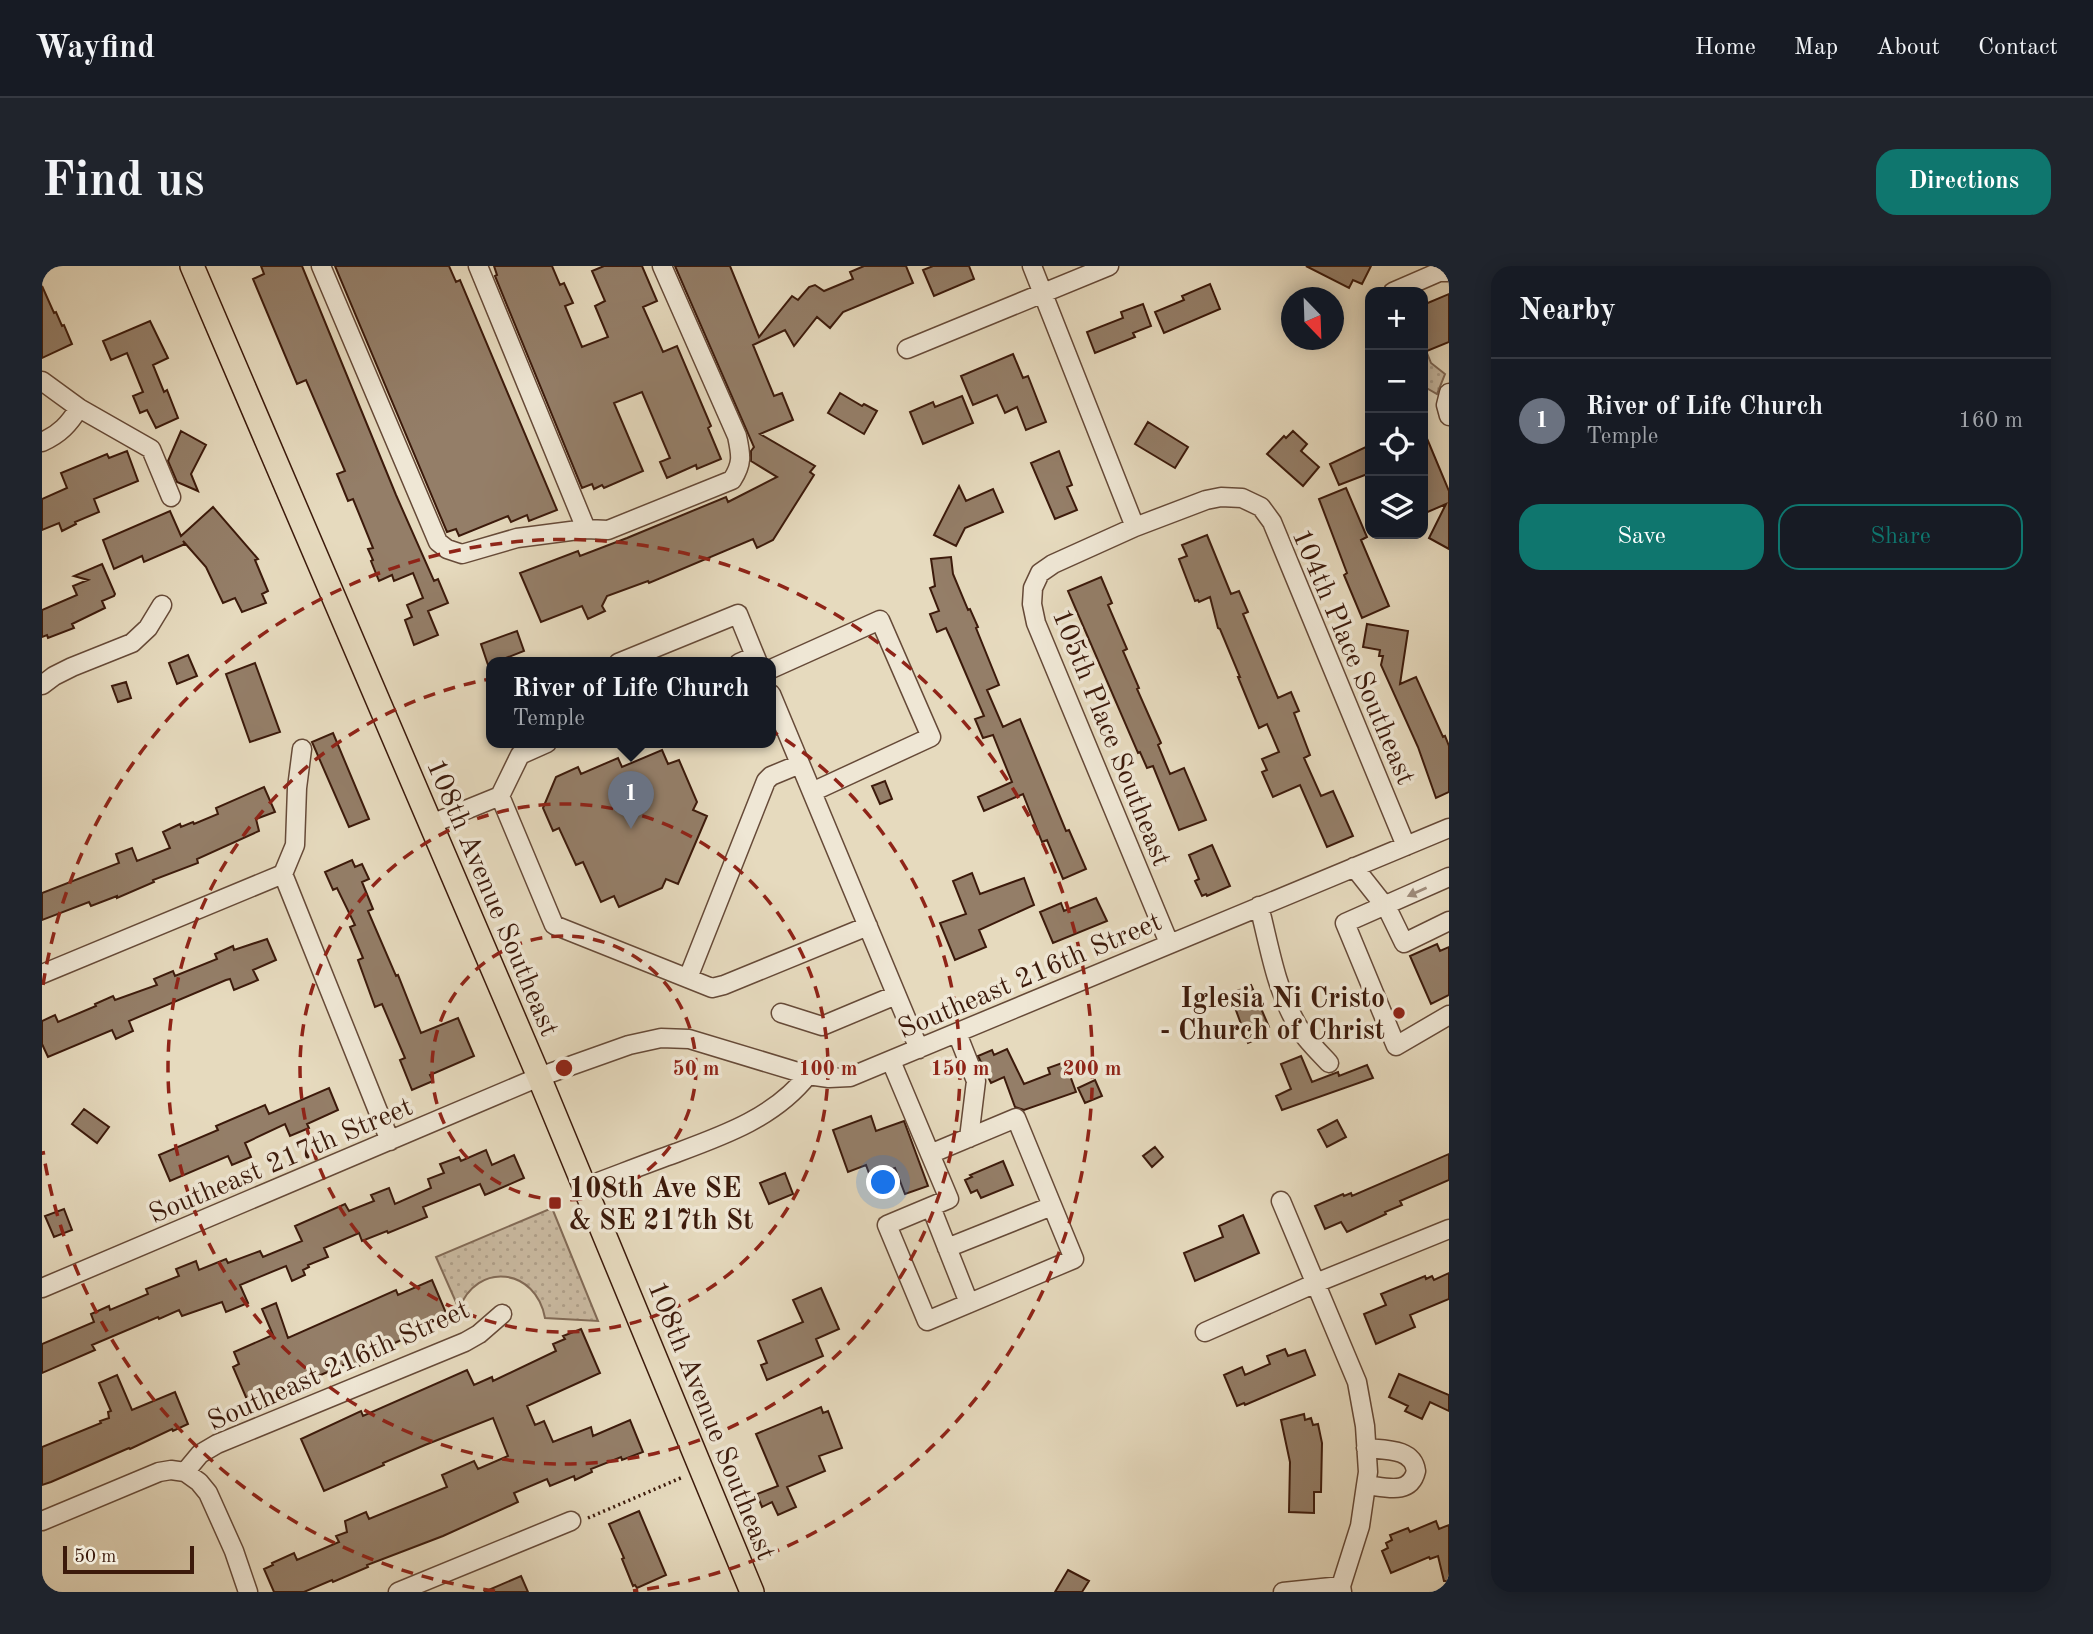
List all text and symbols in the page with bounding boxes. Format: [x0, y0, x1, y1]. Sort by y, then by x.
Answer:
text: Wayfind [35, 32, 155, 65]
text: Home [1695, 36, 1756, 60]
text: Map [1794, 36, 1838, 60]
text: About [1876, 36, 1940, 60]
text: Contact [1978, 36, 2058, 60]
button: Directions [1876, 149, 2051, 215]
text: Find us [42, 158, 205, 207]
north arrow [1281, 287, 1344, 350]
map controls [1365, 287, 1428, 539]
button: + [1365, 287, 1428, 350]
text: Nearby [1519, 296, 1616, 326]
button: − [1365, 350, 1428, 413]
text: River of Life Church [1586, 394, 1823, 420]
text: 1 [1535, 409, 1549, 432]
text: 160 m [1958, 409, 2023, 432]
button: locate [1365, 413, 1428, 476]
text: Temple [1586, 425, 1658, 448]
button: layers [1365, 476, 1428, 539]
button: Save [1519, 504, 1764, 570]
button: Share [1778, 504, 2023, 570]
street label: 104th Place Southeast [1286, 525, 1419, 789]
street label: 105th Place Southeast [1046, 605, 1175, 871]
popup [486, 657, 776, 748]
text: River of Life Church [512, 676, 750, 702]
text: Temple [512, 707, 585, 730]
street label: 108th Avenue Southeast [420, 755, 562, 1041]
pin: 1 [608, 771, 654, 829]
one-way arrow [1406, 886, 1427, 897]
street label: Southeast 216th Street [894, 908, 1166, 1045]
place label: Iglesia Ni Cristo - Church of Christ [1160, 986, 1385, 1046]
marker: Iglesia Ni Cristo - Church of Christ [1391, 1005, 1407, 1021]
centre of rings [552, 1056, 576, 1080]
text: 50 m [672, 1059, 720, 1080]
text: 100 m [798, 1059, 858, 1080]
text: 150 m [930, 1059, 990, 1080]
text: 200 m [1062, 1059, 1122, 1080]
street label: Southeast 217th Street [145, 1093, 417, 1230]
your location [866, 1165, 900, 1199]
place label: 108th Ave SE & SE 217th St [569, 1176, 753, 1236]
marker: 108th Ave SE & SE 217th St [547, 1195, 563, 1211]
street label: 108th Avenue Southeast [641, 1278, 779, 1565]
street label: Southeast 216th Street [204, 1296, 474, 1437]
scale bar [63, 1543, 194, 1575]
text: 50 m [74, 1548, 116, 1567]

